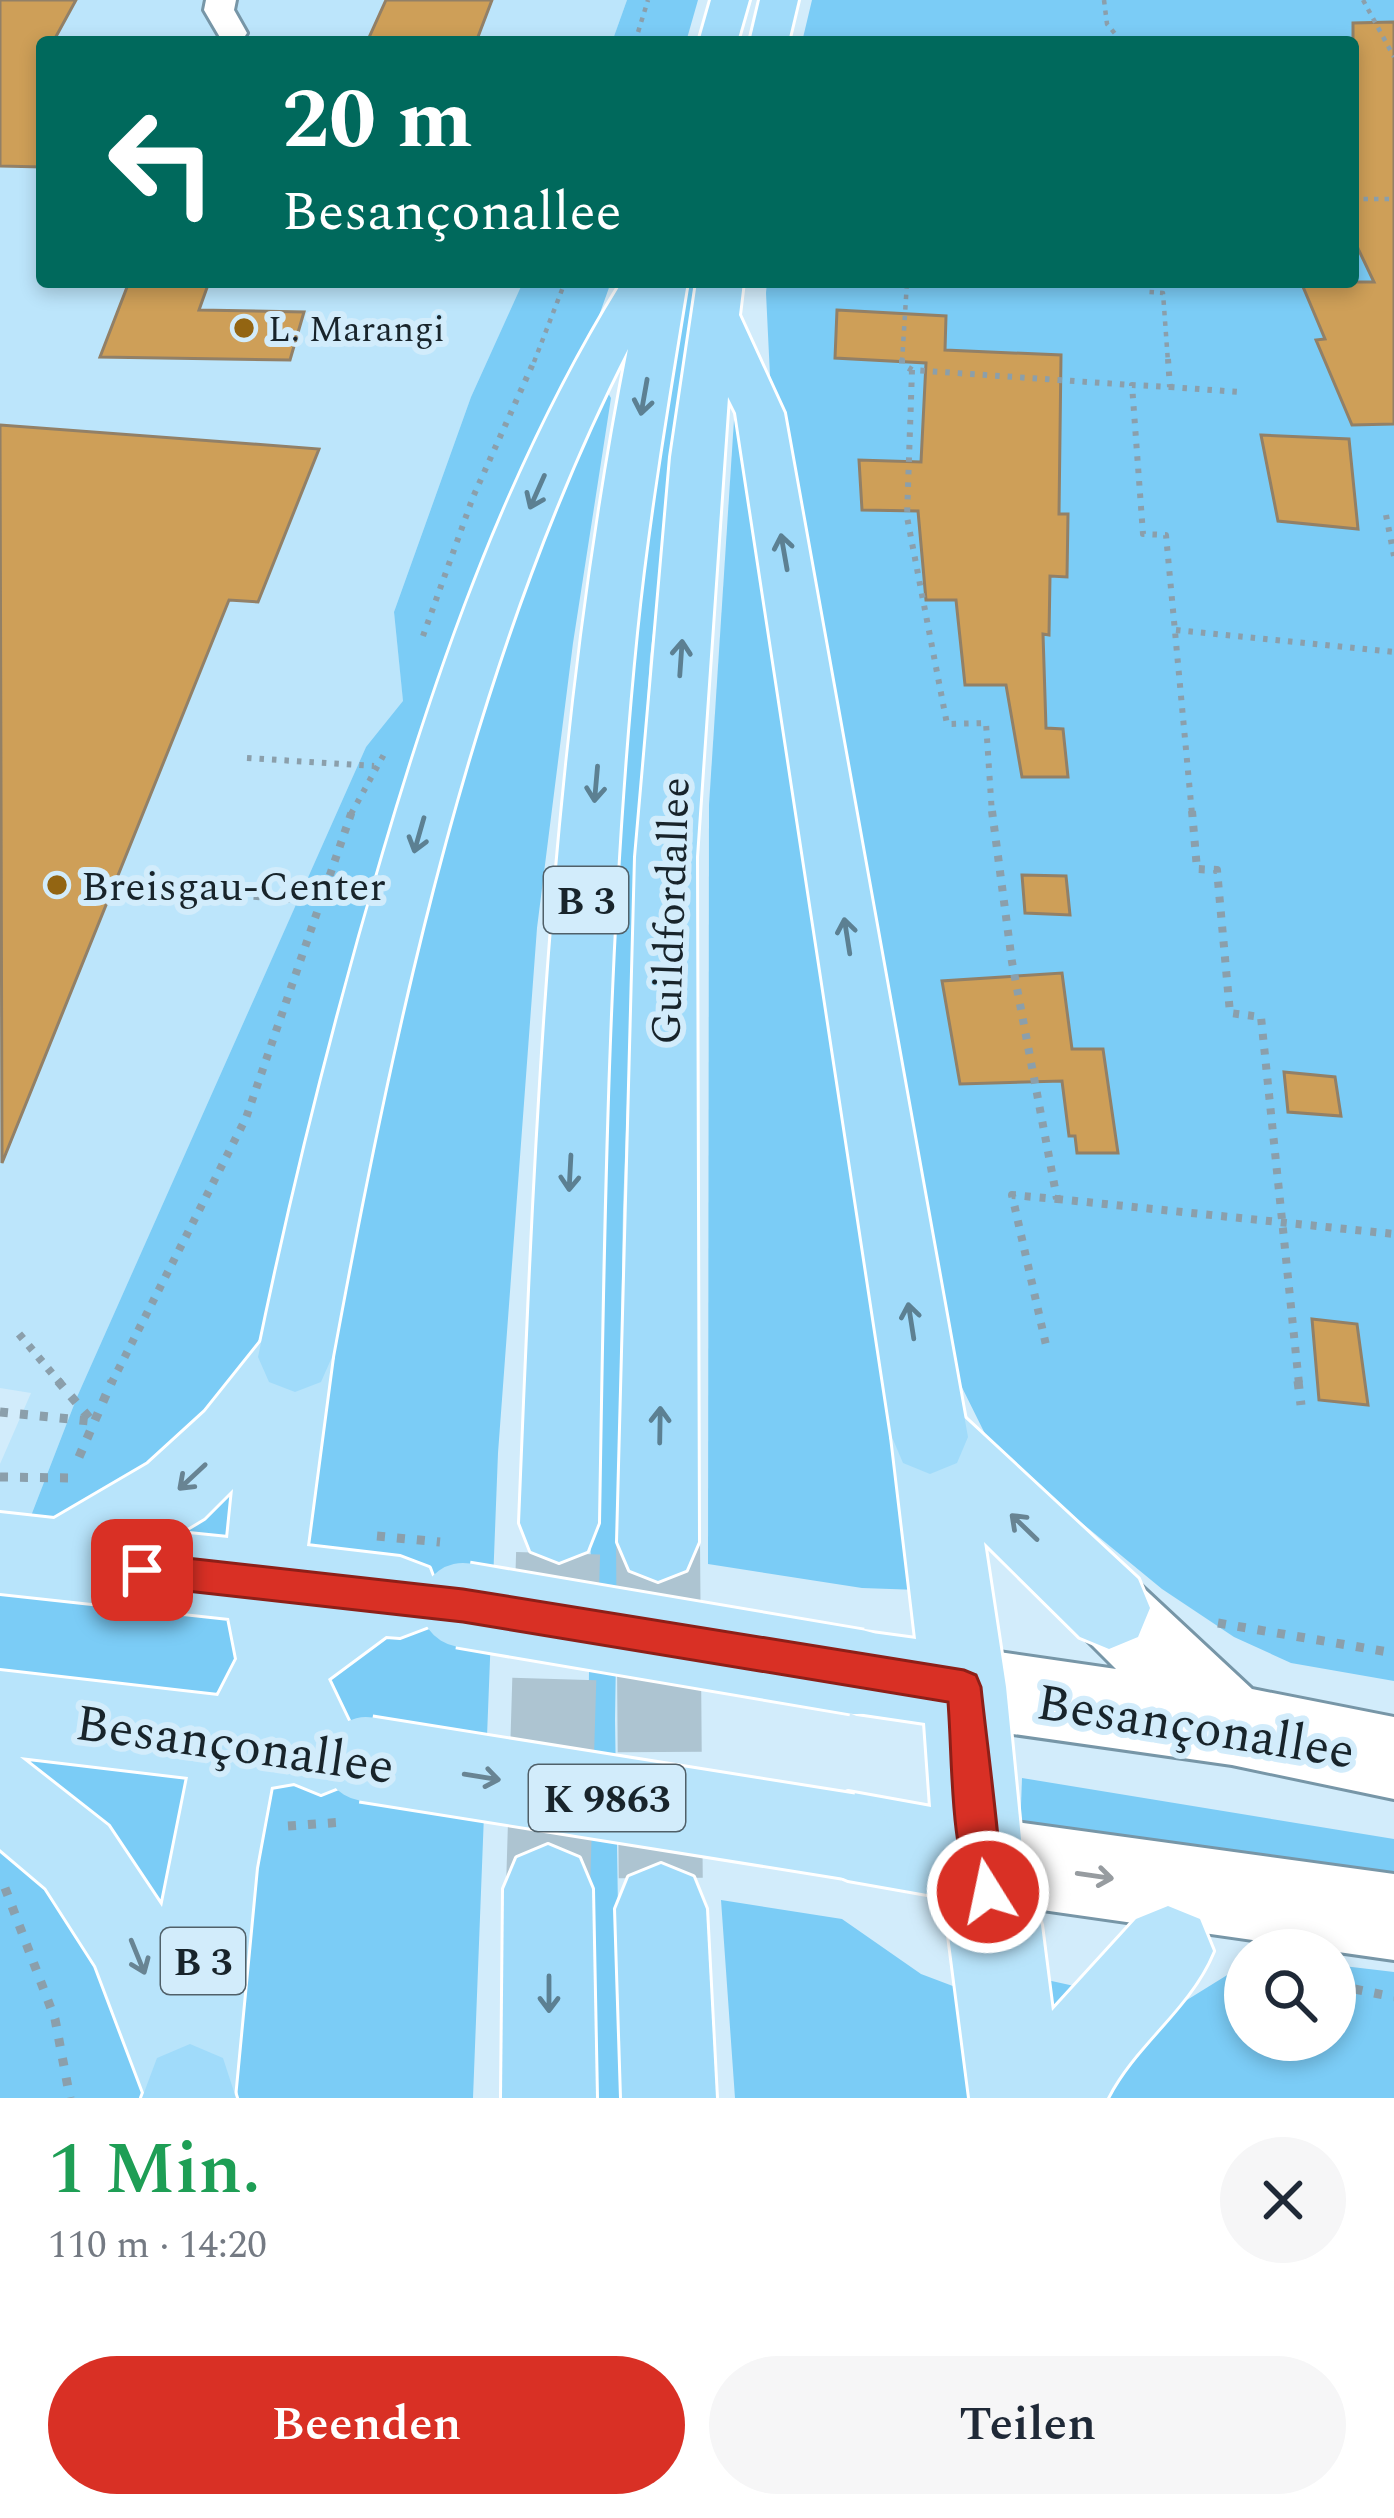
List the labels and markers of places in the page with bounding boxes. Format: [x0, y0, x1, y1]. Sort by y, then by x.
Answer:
place label: L. Marangi [268, 303, 445, 358]
marker: L. Marangi [231, 315, 257, 341]
place label: Breisgau-Center [81, 856, 386, 919]
marker: Breisgau-Center [44, 872, 70, 898]
pin [91, 1519, 193, 1621]

